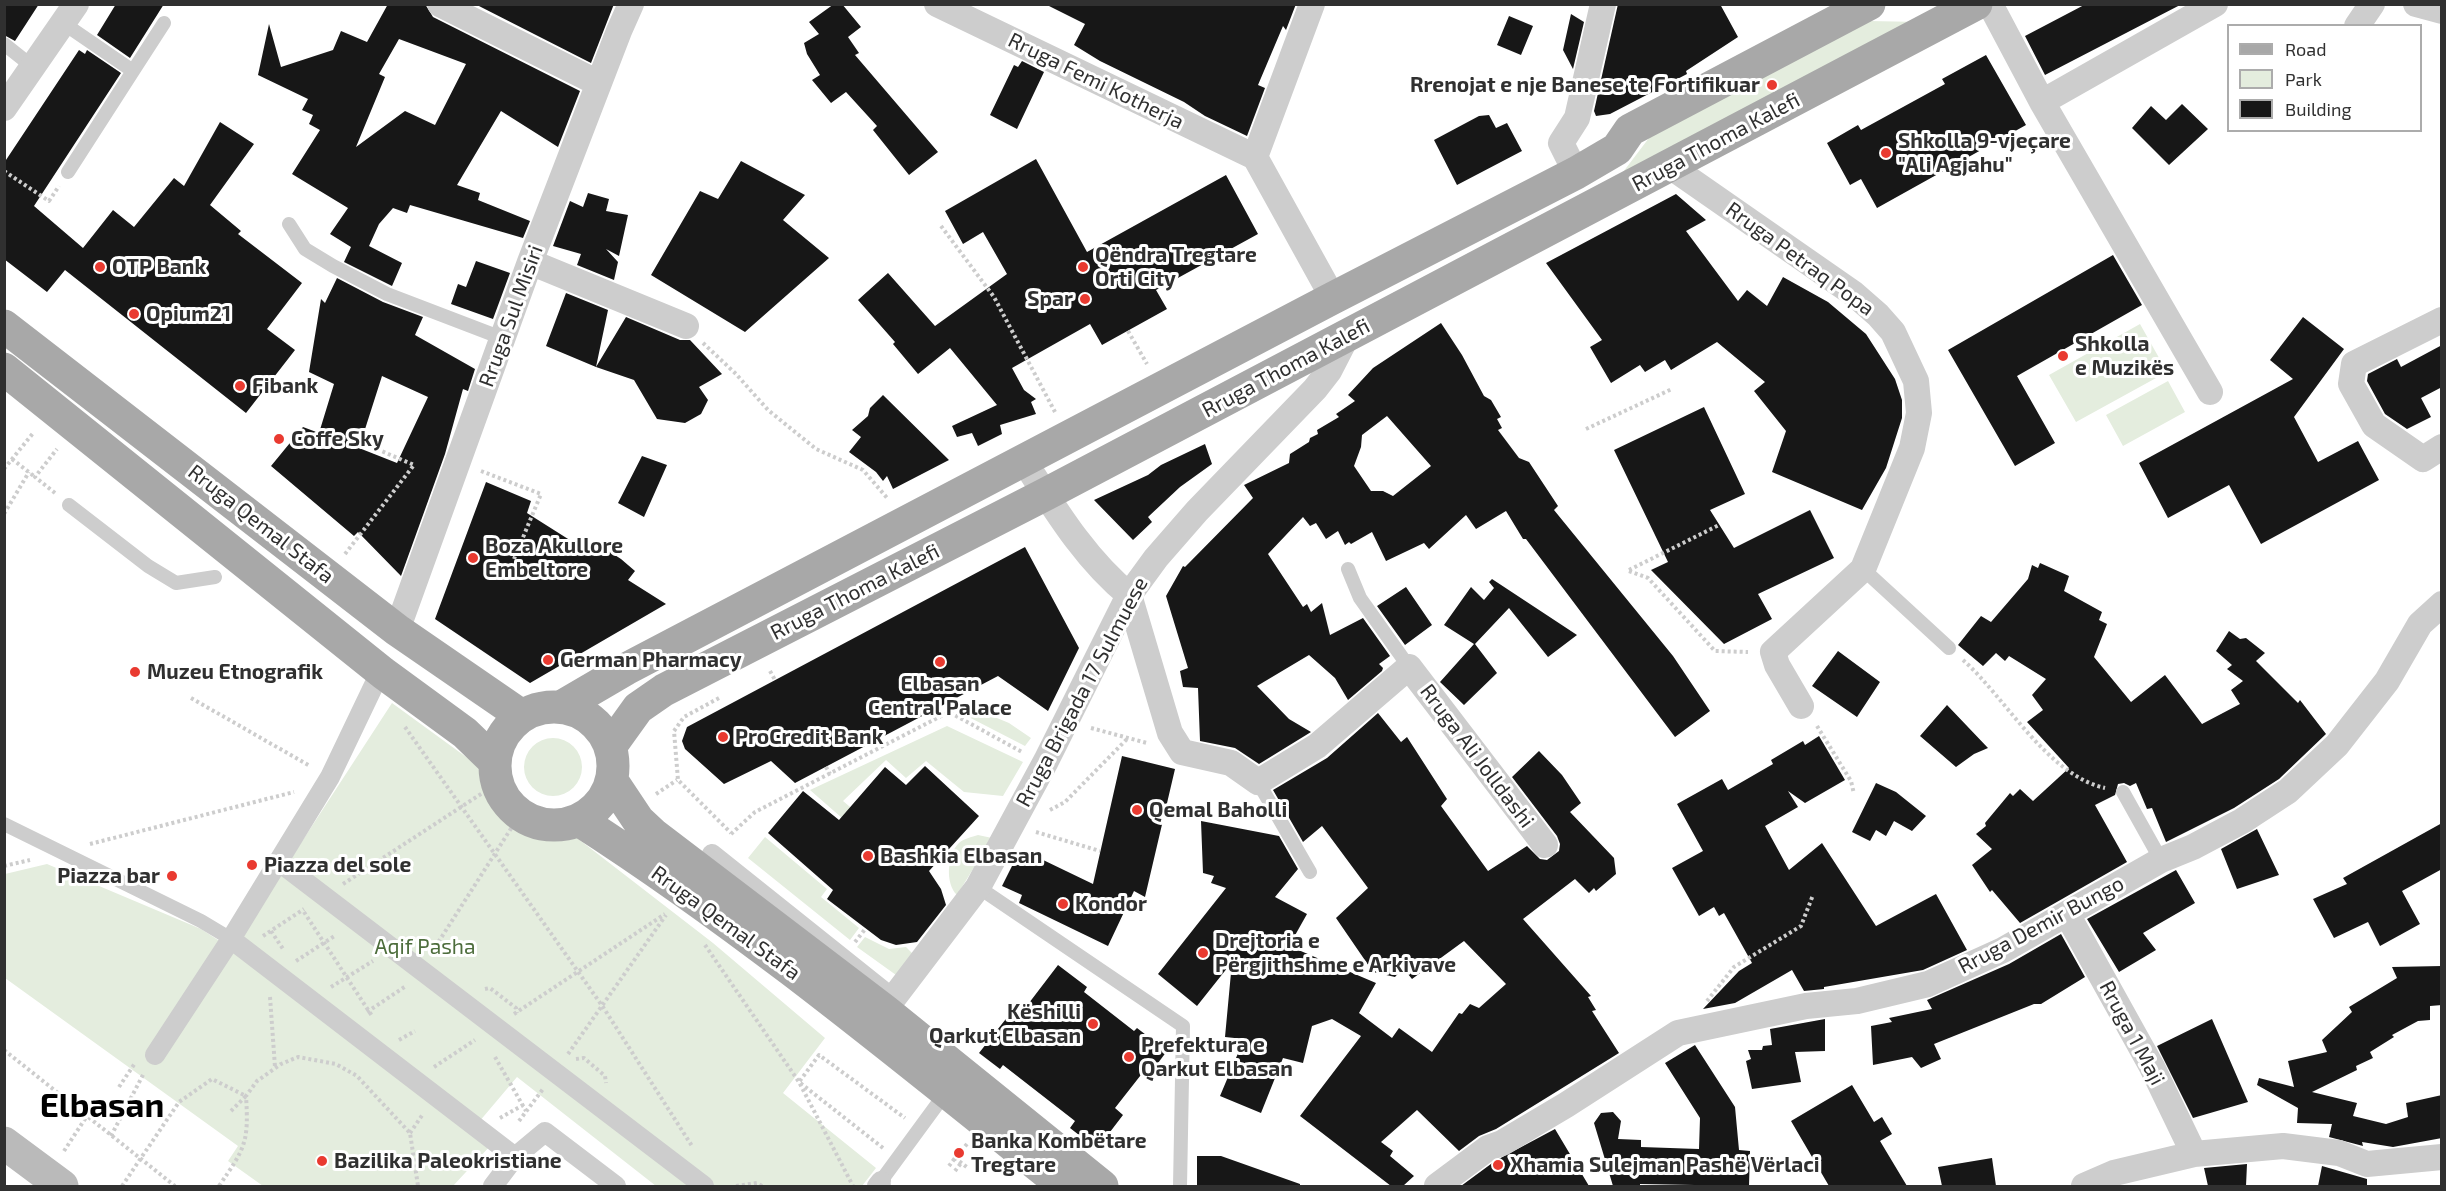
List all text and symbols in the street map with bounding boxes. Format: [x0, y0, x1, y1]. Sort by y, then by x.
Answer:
legend [2227, 24, 2422, 132]
street label: Rruga Femi Kotherja [1004, 27, 1188, 135]
text: Road [2285, 38, 2326, 60]
text: Park [2285, 68, 2322, 90]
place label: Rrenojat e nje Banese te Fortifikuar [1410, 72, 1760, 98]
marker: Rrenojat e nje Banese te Fortifikuar [1765, 78, 1779, 92]
street label: Rruga Thoma Kalefi [1628, 87, 1804, 197]
text: Building [2285, 98, 2352, 120]
place label: Shkolla 9-vjeçare "Ali Agjahu" [1898, 128, 2071, 178]
marker: Shkolla 9-vjeçare "Ali Agjahu" [1879, 146, 1893, 160]
street label: Rruga Petraq Popa [1721, 197, 1879, 321]
street label: Rruga Sul Misiri [474, 242, 548, 390]
place label: Qëndra Tregtare Orti City [1095, 242, 1257, 292]
place label: OTP Bank [112, 254, 206, 280]
marker: OTP Bank [93, 260, 107, 274]
marker: Qëndra Tregtare Orti City [1076, 260, 1090, 274]
place label: Spar [1027, 286, 1073, 312]
marker: Spar [1078, 292, 1092, 306]
place label: Opium21 [146, 301, 231, 327]
marker: Opium21 [127, 307, 141, 321]
street label: Rruga Thoma Kalefi [1198, 313, 1374, 423]
place label: Shkolla e Muzikës [2075, 331, 2174, 381]
marker: Shkolla e Muzikës [2056, 349, 2070, 363]
place label: Fibank [252, 373, 318, 399]
marker: Fibank [233, 379, 247, 393]
place label: Coffe Sky [291, 426, 384, 452]
marker: Coffe Sky [272, 432, 286, 446]
street label: Rruga Qemal Stafa [183, 459, 339, 589]
place label: Boza Akullore Embeltore [485, 533, 623, 583]
street label: Rruga Thoma Kalefi [766, 538, 944, 646]
marker: Boza Akullore Embeltore [466, 551, 480, 565]
street label: Rruga Brigada 17 Sulmuese [1011, 573, 1153, 811]
place label: German Pharmacy [560, 647, 742, 673]
marker: German Pharmacy [541, 653, 555, 667]
marker: Elbasan Central Palace [933, 655, 947, 669]
place label: Muzeu Etnografik [147, 659, 323, 685]
marker: Muzeu Etnografik [128, 665, 142, 679]
place label: Elbasan Central Palace [868, 671, 1012, 721]
street label: Rruga Ali Jolldashi [1415, 679, 1539, 833]
place label: ProCredit Bank [735, 724, 883, 750]
marker: ProCredit Bank [716, 730, 730, 744]
place label: Qemal Baholli [1149, 797, 1287, 823]
marker: Qemal Baholli [1130, 803, 1144, 817]
place label: Bashkia Elbasan [880, 843, 1042, 869]
marker: Bashkia Elbasan [861, 849, 875, 863]
place label: Piazza del sole [264, 852, 411, 878]
marker: Piazza del sole [245, 858, 259, 872]
street label: Rruga Qemal Stafa [647, 860, 805, 986]
place label: Piazza bar [57, 863, 160, 889]
marker: Piazza bar [165, 869, 179, 883]
street label: Rruga Demir Bungo [1954, 871, 2128, 979]
place label: Kondor [1075, 891, 1147, 917]
marker: Kondor [1056, 897, 1070, 911]
place label: Drejtoria e Përgjithshme e Arkivave [1215, 928, 1456, 978]
park label: Aqif Pasha [374, 934, 476, 960]
marker: Drejtoria e Përgjithshme e Arkivave [1196, 946, 1210, 960]
street label: Rruga 1 Maji [2094, 976, 2170, 1090]
place label: Këshilli Qarkut Elbasan [929, 999, 1081, 1049]
marker: Këshilli Qarkut Elbasan [1086, 1017, 1100, 1031]
place label: Prefektura e Qarkut Elbasan [1141, 1032, 1293, 1082]
marker: Prefektura e Qarkut Elbasan [1122, 1050, 1136, 1064]
district label: Elbasan [40, 1086, 164, 1126]
place label: Banka Kombëtare Tregtare [971, 1128, 1147, 1178]
marker: Banka Kombëtare Tregtare [952, 1146, 966, 1160]
place label: Bazilika Paleokristiane [334, 1148, 562, 1174]
place label: Xhamia Sulejman Pashë Vërlaci [1510, 1152, 1820, 1178]
marker: Bazilika Paleokristiane [315, 1154, 329, 1168]
marker: Xhamia Sulejman Pashë Vërlaci [1491, 1158, 1505, 1172]

